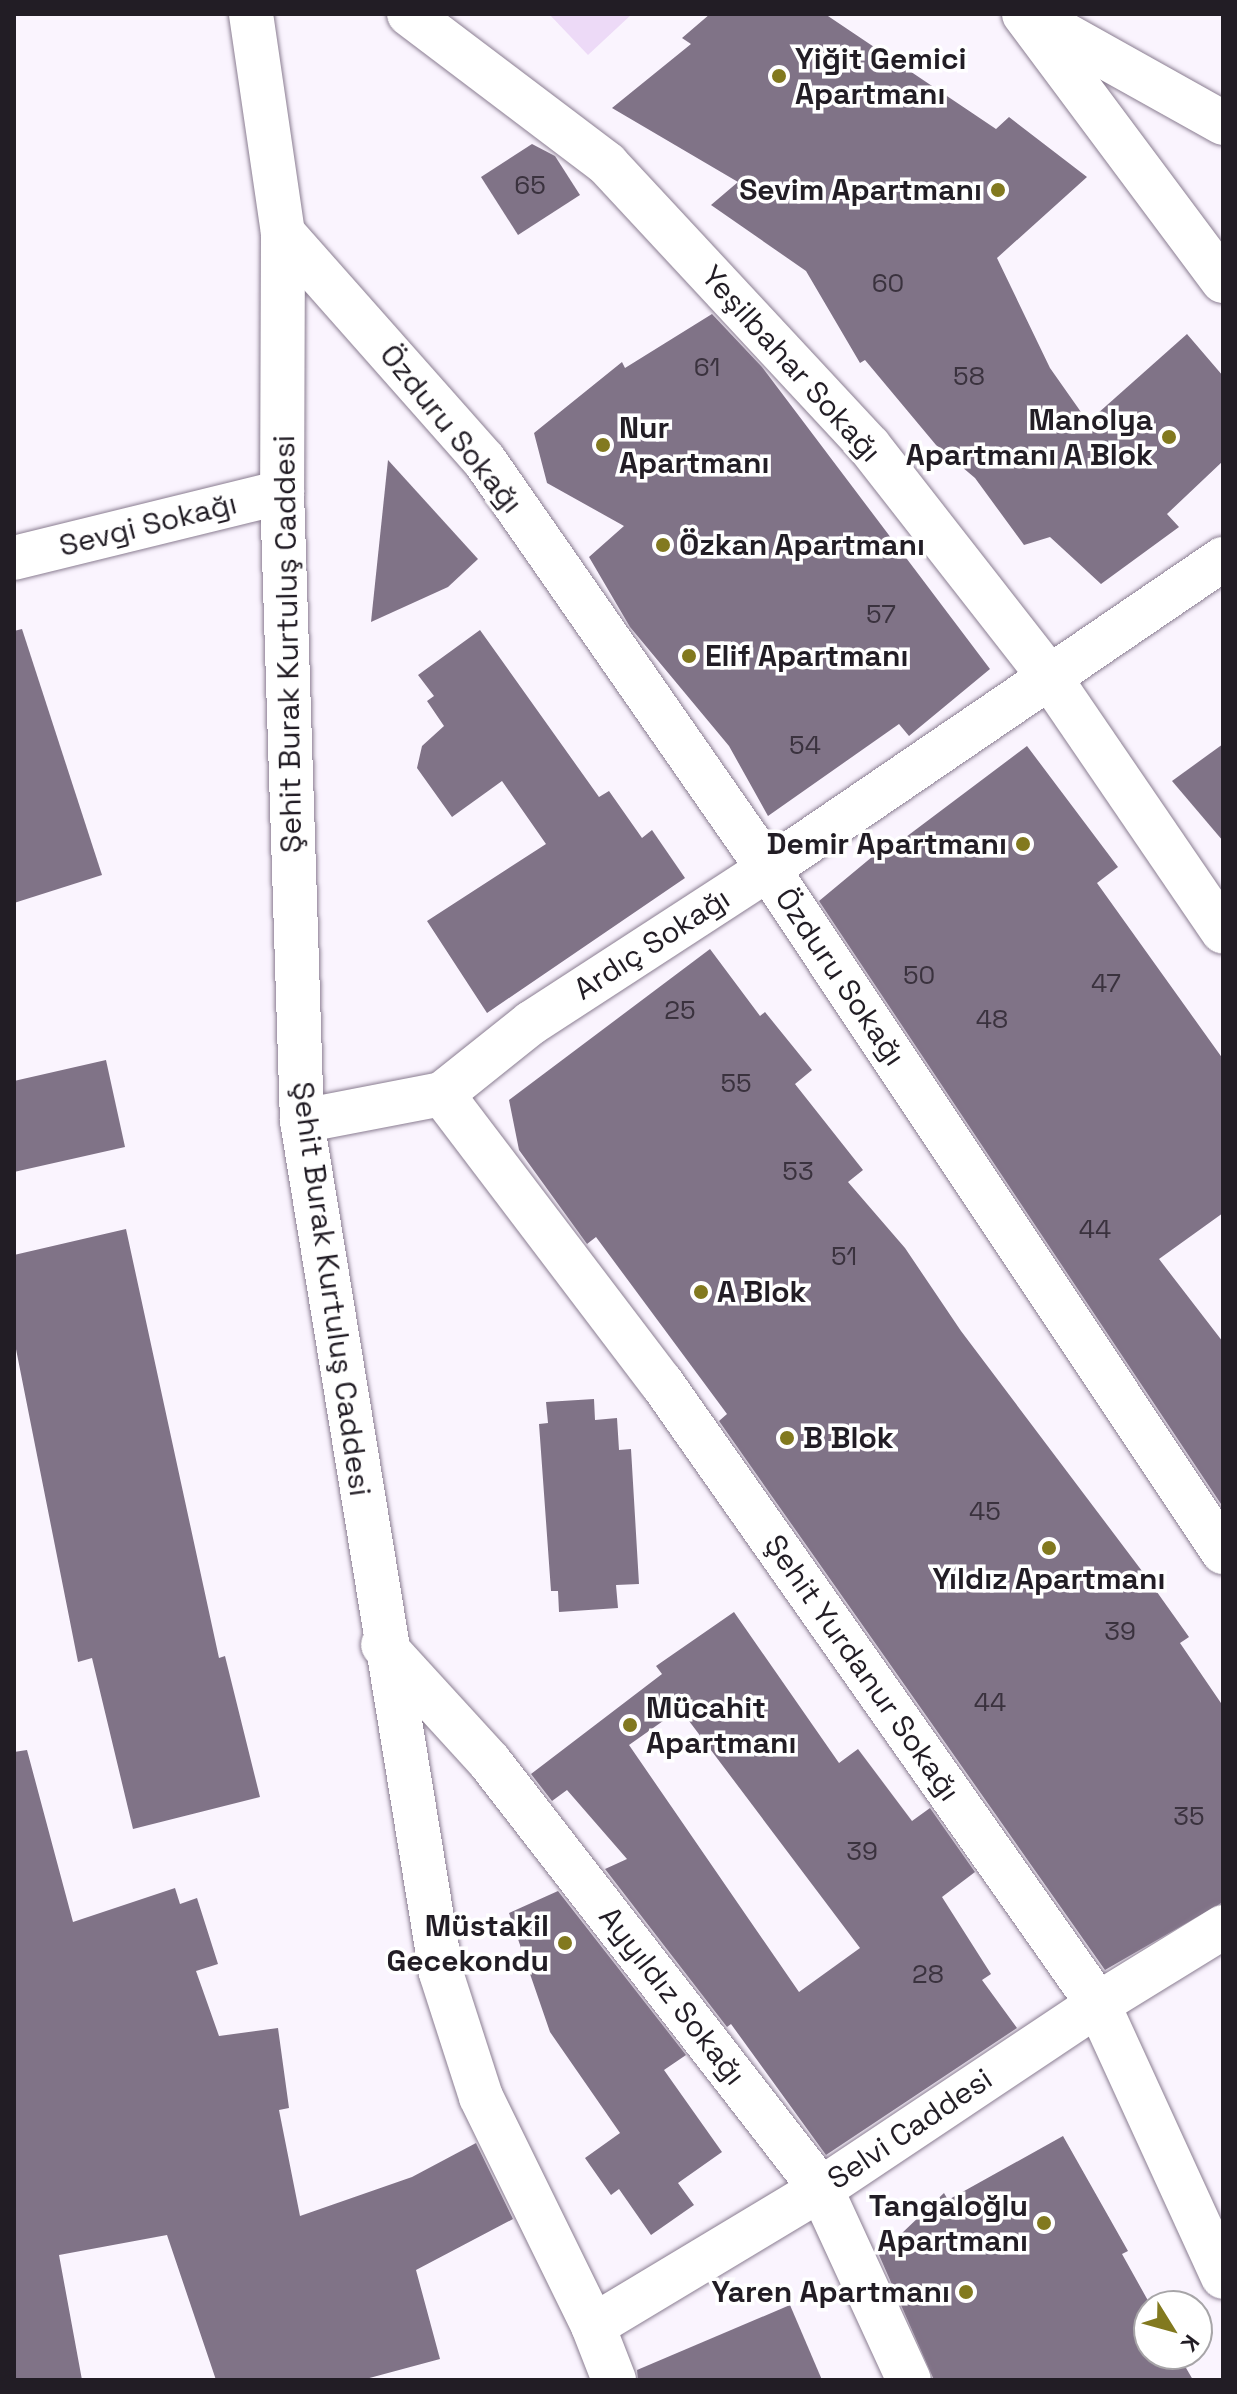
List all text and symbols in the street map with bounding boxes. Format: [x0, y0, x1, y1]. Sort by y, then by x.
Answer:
place label: Yiğit Gemici Apartmanı [795, 41, 966, 112]
marker: Yiğit Gemici Apartmanı [770, 67, 788, 85]
house number: 65 [514, 170, 546, 202]
place label: Sevim Apartmanı [739, 172, 982, 208]
marker: Sevim Apartmanı [989, 181, 1007, 199]
street label: Yeşilbahar Sokağı [694, 259, 888, 469]
house number: 60 [872, 268, 904, 300]
street label: Özduru Sokağı [372, 337, 530, 521]
house number: 61 [694, 352, 720, 384]
house number: 58 [953, 361, 985, 393]
place label: Manolya Apartmanı A Blok [905, 402, 1153, 472]
place label: Nur Apartmanı [619, 410, 769, 480]
marker: Manolya Apartmanı A Blok [1160, 428, 1178, 446]
street label: Şehit Burak Kurtuluş Caddesi [266, 435, 310, 853]
marker: Nur Apartmanı [594, 436, 612, 454]
street label: Sevgi Sokağı [56, 486, 240, 564]
place label: Özkan Apartmanı [679, 527, 925, 563]
marker: Özkan Apartmanı [654, 536, 672, 554]
house number: 57 [866, 599, 896, 631]
place label: Elif Apartmanı [705, 638, 909, 674]
marker: Elif Apartmanı [680, 647, 698, 665]
house number: 54 [789, 730, 821, 762]
place label: Demir Apartmanı [766, 826, 1007, 862]
marker: Demir Apartmanı [1014, 835, 1032, 853]
street label: Ardıç Sokağı [567, 880, 737, 1008]
street label: Özduru Sokağı [767, 881, 913, 1073]
house number: 50 [903, 960, 935, 992]
house number: 47 [1091, 968, 1121, 1000]
house number: 25 [664, 995, 696, 1027]
house number: 48 [976, 1004, 1008, 1036]
house number: 55 [720, 1068, 752, 1100]
street label: Şehit Burak Kurtuluş Caddesi [284, 1079, 378, 1499]
house number: 53 [782, 1156, 814, 1188]
house number: 44 [1079, 1214, 1111, 1246]
house number: 51 [831, 1241, 857, 1273]
place label: A Blok [717, 1274, 807, 1310]
marker: A Blok [692, 1283, 710, 1301]
place label: B Blok [803, 1420, 894, 1456]
marker: B Blok [778, 1429, 796, 1447]
house number: 45 [969, 1496, 1001, 1528]
street label: Şehit Yurdanur Sokağı [756, 1528, 968, 1808]
marker: Yıldız Apartmanı [1040, 1539, 1058, 1557]
place label: Yıldız Apartmanı [932, 1561, 1166, 1597]
house number: 39 [1104, 1616, 1136, 1648]
house number: 44 [974, 1687, 1006, 1719]
place label: Mücahit Apartmanı [646, 1690, 796, 1760]
marker: Mücahit Apartmanı [621, 1716, 639, 1734]
house number: 35 [1173, 1801, 1205, 1833]
house number: 39 [846, 1836, 878, 1868]
street label: Ayyıldız Sokağı [591, 1900, 753, 2092]
place label: Müstakil Gecekondu [386, 1908, 549, 1978]
marker: Müstakil Gecekondu [556, 1934, 574, 1952]
house number: 28 [912, 1959, 944, 1991]
street label: Selvi Caddesi [821, 2061, 999, 2197]
place label: Tangaloğlu Apartmanı [869, 2188, 1028, 2258]
marker: Tangaloğlu Apartmanı [1035, 2214, 1053, 2232]
place label: Yaren Apartmanı [711, 2274, 950, 2310]
marker: Yaren Apartmanı [957, 2283, 975, 2301]
north arrow [1133, 2290, 1213, 2370]
text: K [1175, 2329, 1206, 2357]

